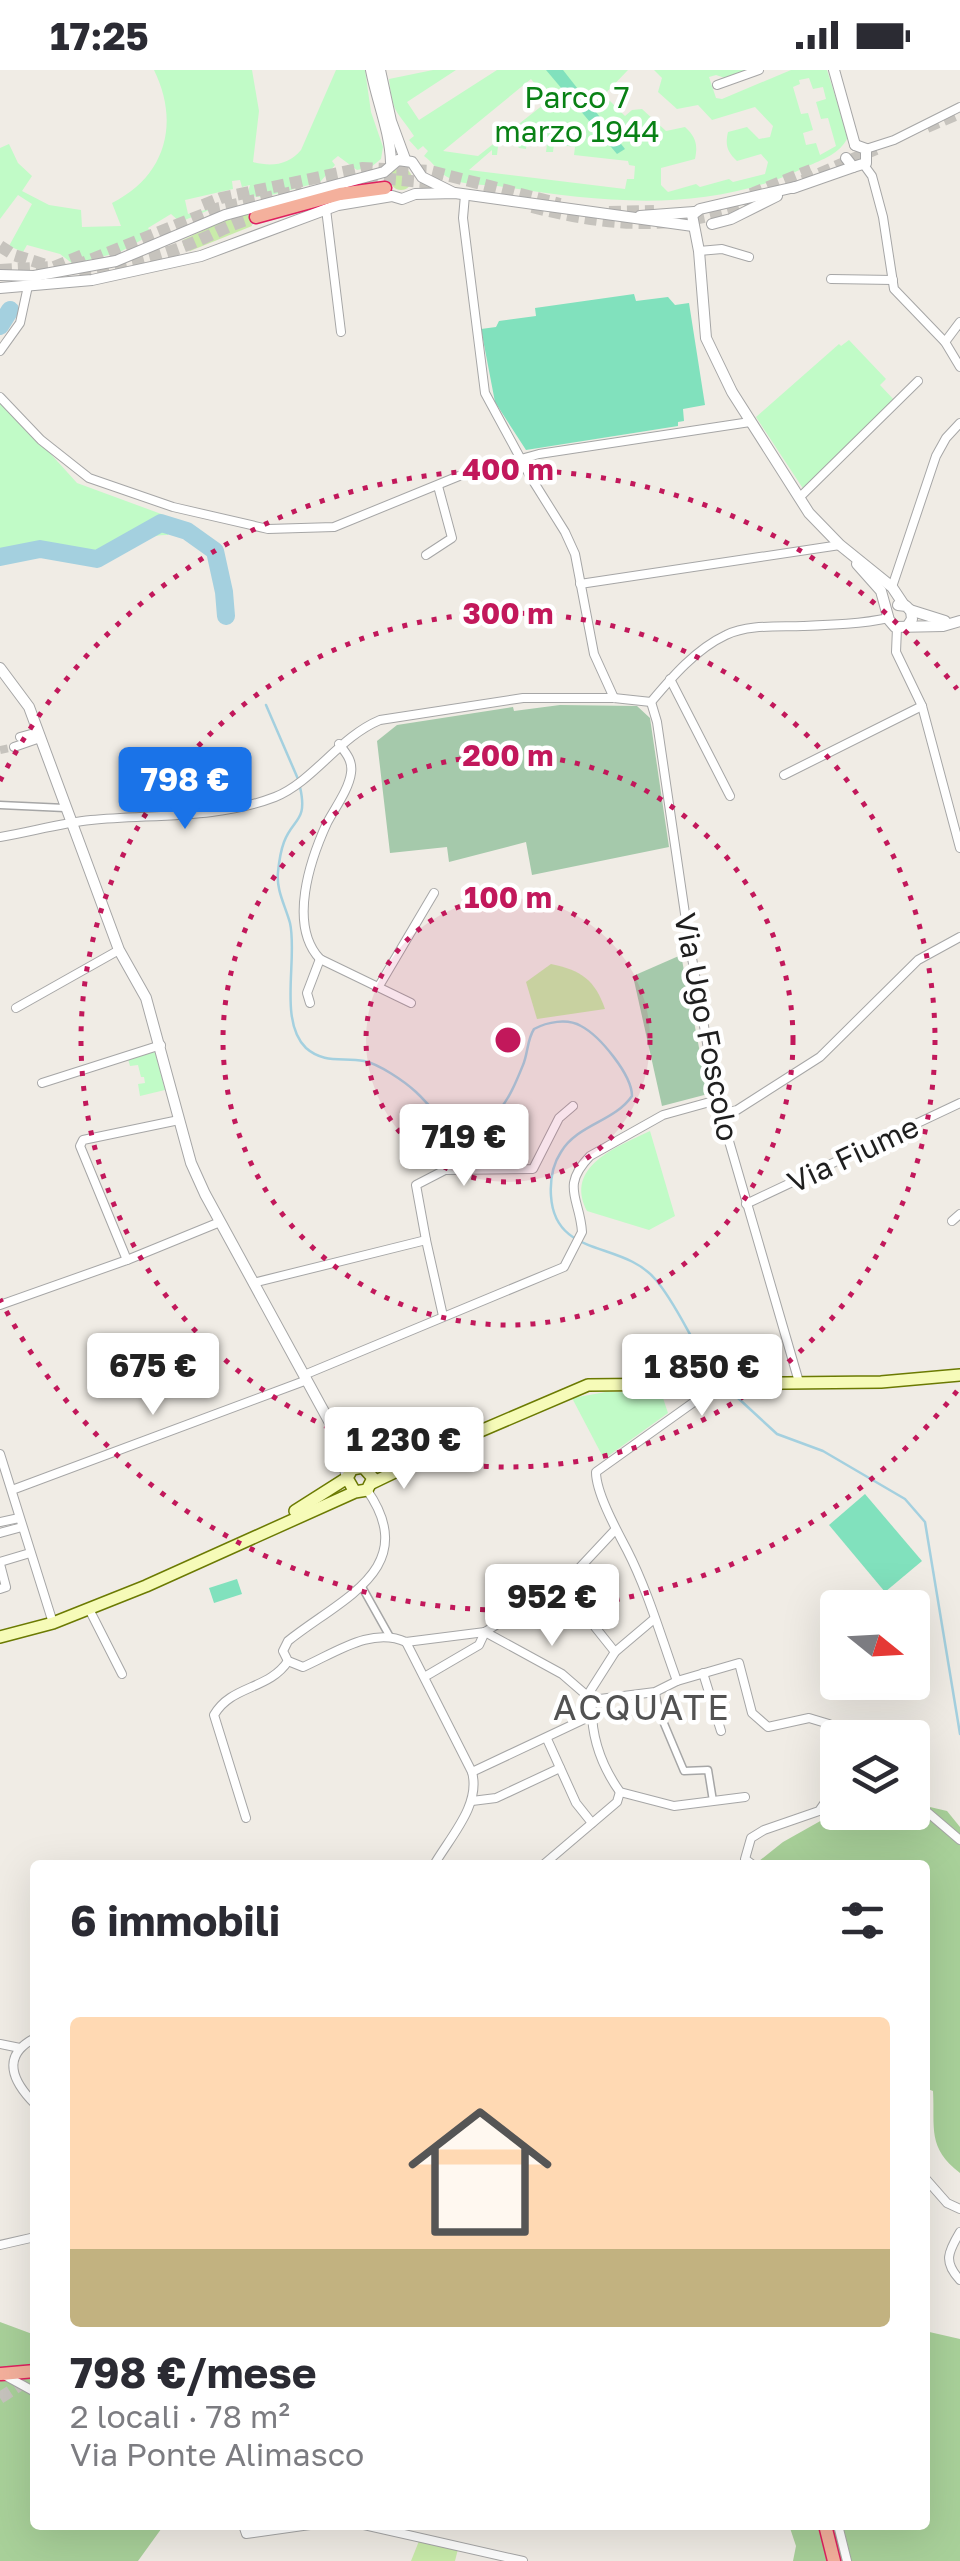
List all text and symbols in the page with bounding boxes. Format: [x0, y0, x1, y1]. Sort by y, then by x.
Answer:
text: 17:25 [50, 13, 149, 58]
park label: Parco 7 marzo 1944 [494, 79, 660, 149]
text: 400 m [462, 451, 554, 487]
text: 300 m [462, 595, 554, 631]
text: 200 m [462, 737, 554, 773]
pin: 798 € [115, 747, 255, 832]
text: 798 € [141, 760, 229, 798]
text: 100 m [464, 879, 552, 915]
street label: Via Ugo Foscolo [667, 910, 747, 1144]
centre of rings [490, 1022, 526, 1058]
pin: 719 € [394, 1104, 534, 1189]
street label: Via Fiume [782, 1108, 924, 1200]
text: 719 € [422, 1117, 506, 1155]
pin: 675 € [83, 1333, 223, 1418]
pin: 1 850 € [610, 1334, 794, 1419]
text: 675 € [109, 1346, 197, 1384]
text: 1 850 € [644, 1347, 760, 1385]
pin: 1 230 € [312, 1407, 496, 1492]
text: 1 230 € [347, 1420, 461, 1458]
pin: 952 € [482, 1564, 622, 1649]
text: 952 € [507, 1577, 597, 1615]
north arrow [820, 1590, 930, 1700]
map controls [820, 1590, 930, 1830]
district label: ACQUATE [553, 1686, 731, 1728]
button: layers [820, 1720, 930, 1830]
icon: filters [835, 1893, 890, 1948]
text: 6 immobili [70, 1895, 280, 1945]
icon: home [390, 2082, 570, 2262]
text: 798 €/mese [70, 2347, 317, 2397]
text: 2 locali · 78 m² [70, 2397, 290, 2435]
text: Via Ponte Alimasco [70, 2435, 364, 2473]

